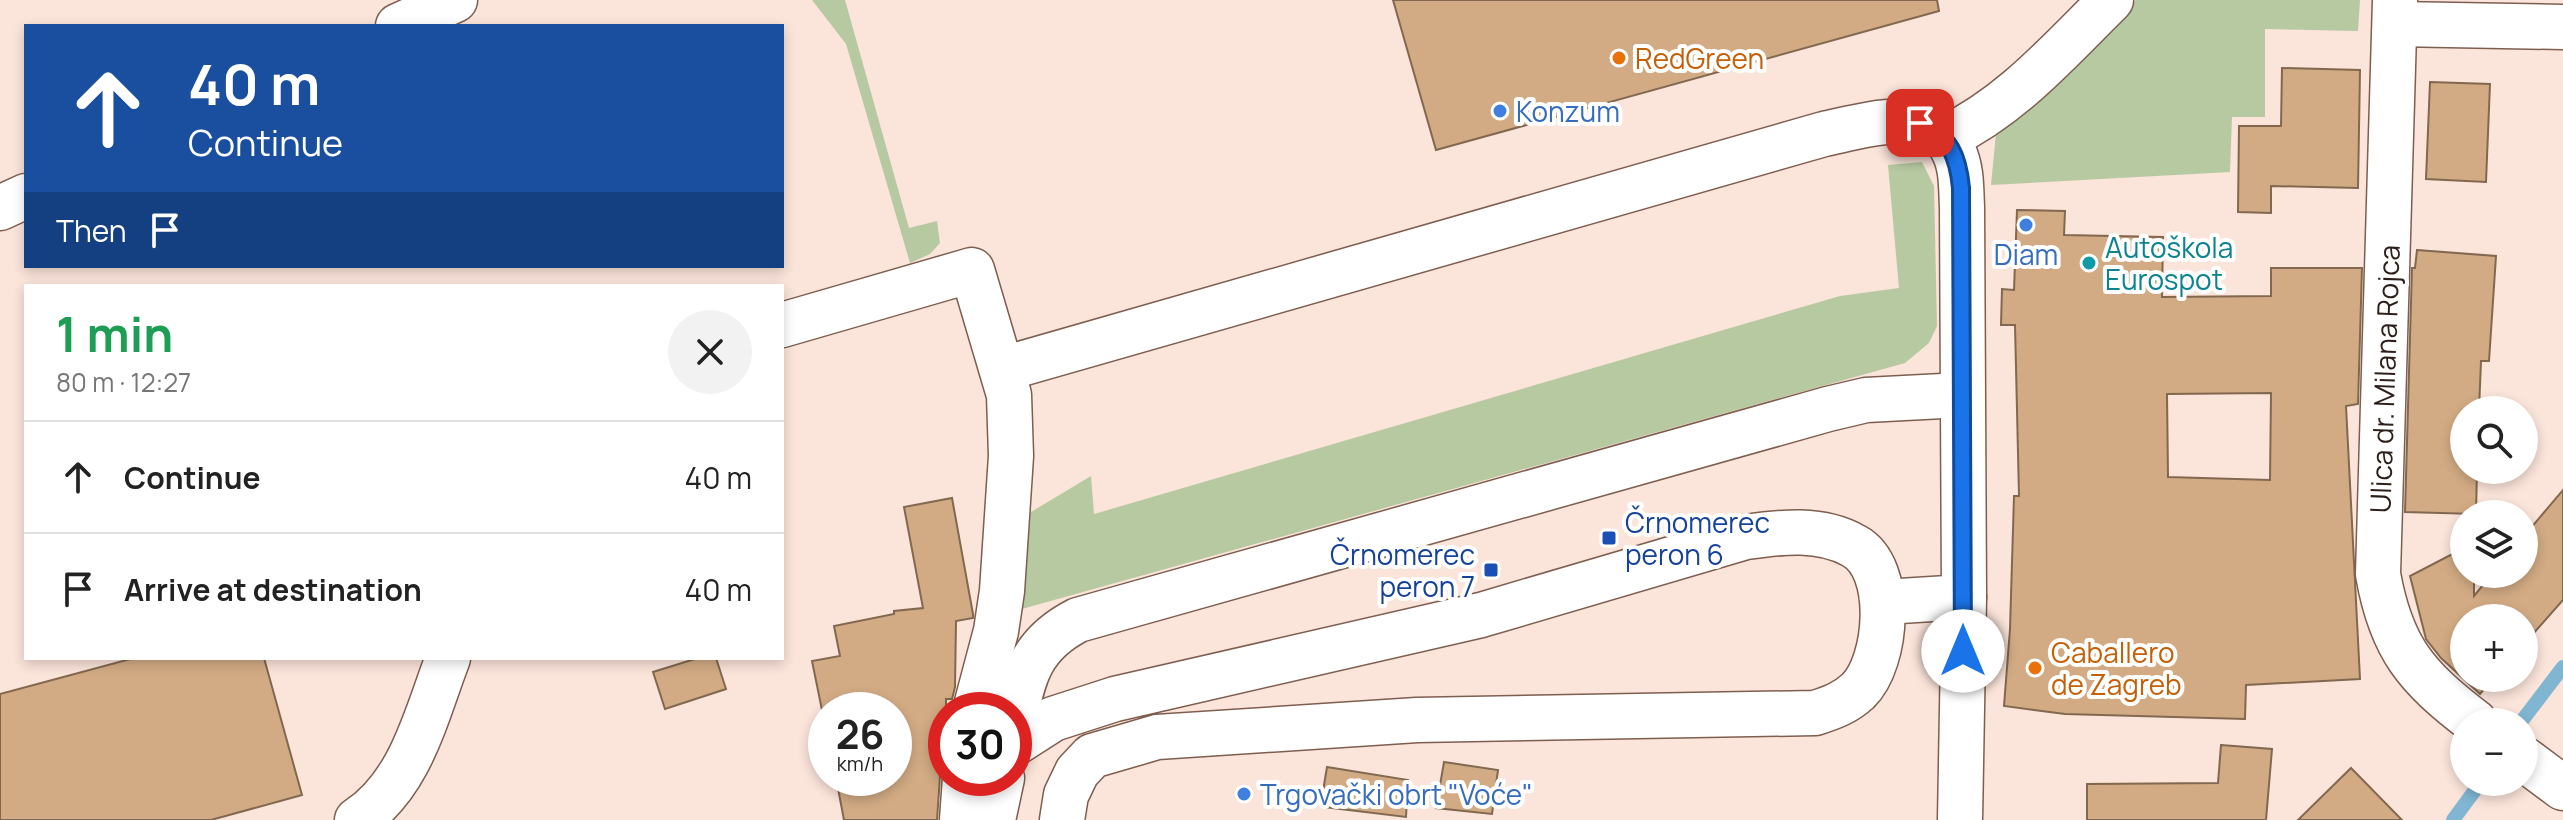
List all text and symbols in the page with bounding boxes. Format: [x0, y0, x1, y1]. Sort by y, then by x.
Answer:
place label: RedGreen [1635, 39, 1764, 77]
text: 40 m [188, 45, 320, 122]
marker: RedGreen [1610, 49, 1628, 67]
icon: ahead [56, 56, 160, 160]
pin [1886, 89, 1954, 157]
place label: Konzum [1516, 92, 1620, 130]
icon: arrive [1898, 101, 1942, 145]
marker: Konzum [1491, 102, 1509, 120]
text: Continue [188, 118, 343, 167]
icon: arrive [143, 208, 187, 252]
text: Then [56, 210, 127, 251]
marker: Diam [2017, 216, 2035, 234]
place label: Autoškola Eurospot [2105, 228, 2233, 298]
place label: Diam [1994, 235, 2058, 273]
street label: Ulica dr. Milana Rojca [2360, 244, 2408, 514]
marker: Autoškola Eurospot [2080, 254, 2098, 272]
text: 1 min [56, 301, 173, 366]
button: close [668, 310, 752, 394]
text: 80 m · 12:27 [56, 364, 191, 400]
map controls [2450, 396, 2538, 796]
button: search [2450, 396, 2538, 484]
icon: ahead [56, 455, 100, 499]
text: Continue [124, 457, 260, 498]
text: 40 m [685, 457, 752, 498]
button: layers [2450, 500, 2538, 588]
place label: Črnomerec peron 6 [1625, 503, 1770, 573]
marker: Črnomerec peron 6 [1600, 529, 1618, 547]
place label: Črnomerec peron 7 [1330, 535, 1475, 605]
marker: Črnomerec peron 7 [1482, 561, 1500, 579]
icon: arrive [56, 567, 100, 611]
text: Arrive at destination [124, 569, 422, 610]
text: 40 m [685, 569, 752, 610]
button: + [2450, 604, 2538, 692]
position arrow [1921, 609, 2005, 693]
place label: Caballero de Zagreb [2051, 633, 2182, 703]
marker: Caballero de Zagreb [2026, 659, 2044, 677]
speed limit sign: 30 [928, 692, 1032, 796]
text: 26 [836, 706, 884, 761]
button: − [2450, 708, 2538, 796]
text: km/h [837, 750, 883, 777]
place label: Trgovački obrt "Voće" [1260, 775, 1533, 813]
marker: Trgovački obrt "Voće" [1235, 785, 1253, 803]

